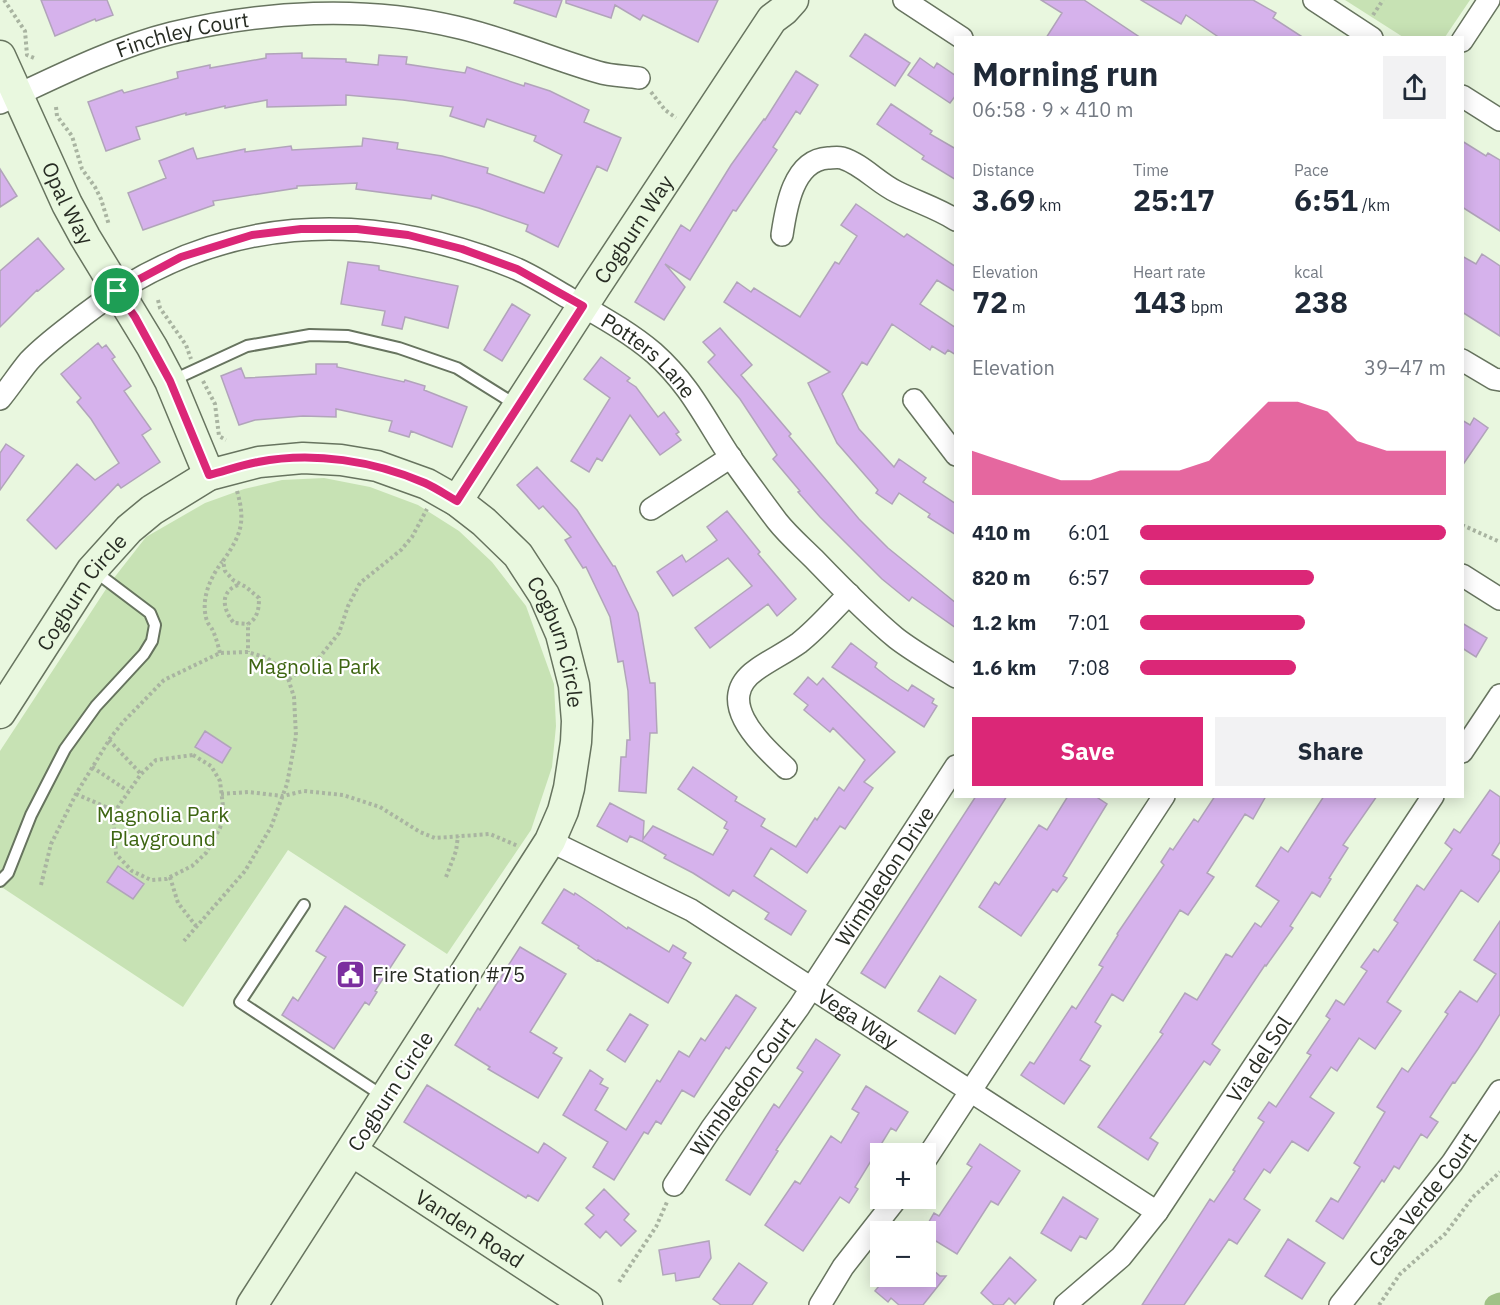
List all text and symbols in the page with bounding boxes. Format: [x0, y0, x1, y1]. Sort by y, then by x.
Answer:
street label: Finchley Court [112, 5, 251, 64]
text: Morning run [972, 52, 1158, 95]
button: share [1383, 56, 1446, 119]
text: 06:58 · 9 × 410 m [972, 96, 1133, 123]
street label: Opal Way [36, 157, 101, 250]
text: Distance [972, 160, 1034, 180]
text: Time [1133, 160, 1169, 180]
text: Pace [1294, 160, 1329, 180]
street label: Cogburn Way [587, 169, 680, 289]
text: 3.69 [972, 180, 1035, 219]
text: 25:17 [1133, 180, 1215, 219]
text: 6:51 [1294, 180, 1358, 219]
text: km [1035, 195, 1062, 215]
text: /km [1358, 195, 1390, 215]
text: Elevation [972, 262, 1038, 282]
text: Heart rate [1133, 262, 1206, 282]
text: kcal [1294, 262, 1323, 282]
pin [91, 265, 142, 316]
icon: arrive [100, 274, 133, 307]
text: 72 [972, 282, 1008, 321]
text: 143 [1133, 282, 1187, 321]
text: 238 [1294, 282, 1348, 321]
text: m [1008, 297, 1026, 317]
text: bpm [1187, 297, 1223, 317]
street label: Potters Lane [596, 306, 703, 404]
text: Elevation [972, 354, 1055, 381]
text: 39–47 m [1364, 354, 1446, 381]
text: 410 m [972, 519, 1031, 546]
text: 6:01 [1068, 519, 1110, 546]
street label: Cogburn Circle [30, 527, 133, 656]
text: 820 m [972, 564, 1031, 591]
text: 6:57 [1068, 564, 1110, 591]
street label: Cogburn Circle [521, 570, 590, 709]
text: 1.2 km [972, 609, 1036, 636]
text: 7:01 [1068, 609, 1110, 636]
park label: Magnolia Park [248, 652, 380, 680]
text: 1.6 km [972, 654, 1036, 681]
text: 7:08 [1068, 654, 1110, 681]
button: Save [972, 717, 1203, 786]
button: Share [1215, 717, 1446, 786]
park label: Magnolia Park Playground [97, 800, 229, 852]
street label: Wimbledon Drive [829, 801, 940, 951]
public building icon: Fire Station #75 [335, 958, 367, 990]
place label: Fire Station #75 [372, 960, 525, 988]
street label: Vega Way [812, 982, 904, 1055]
street label: Via del Sol [1220, 1010, 1298, 1108]
street label: Wimbledon Court [683, 1011, 801, 1161]
street label: Cogburn Circle [341, 1025, 439, 1157]
street label: Casa Verde Court [1362, 1127, 1483, 1272]
map controls [870, 1143, 936, 1287]
button: + [870, 1143, 936, 1209]
street label: Vanden Road [410, 1183, 530, 1274]
button: − [870, 1221, 936, 1287]

